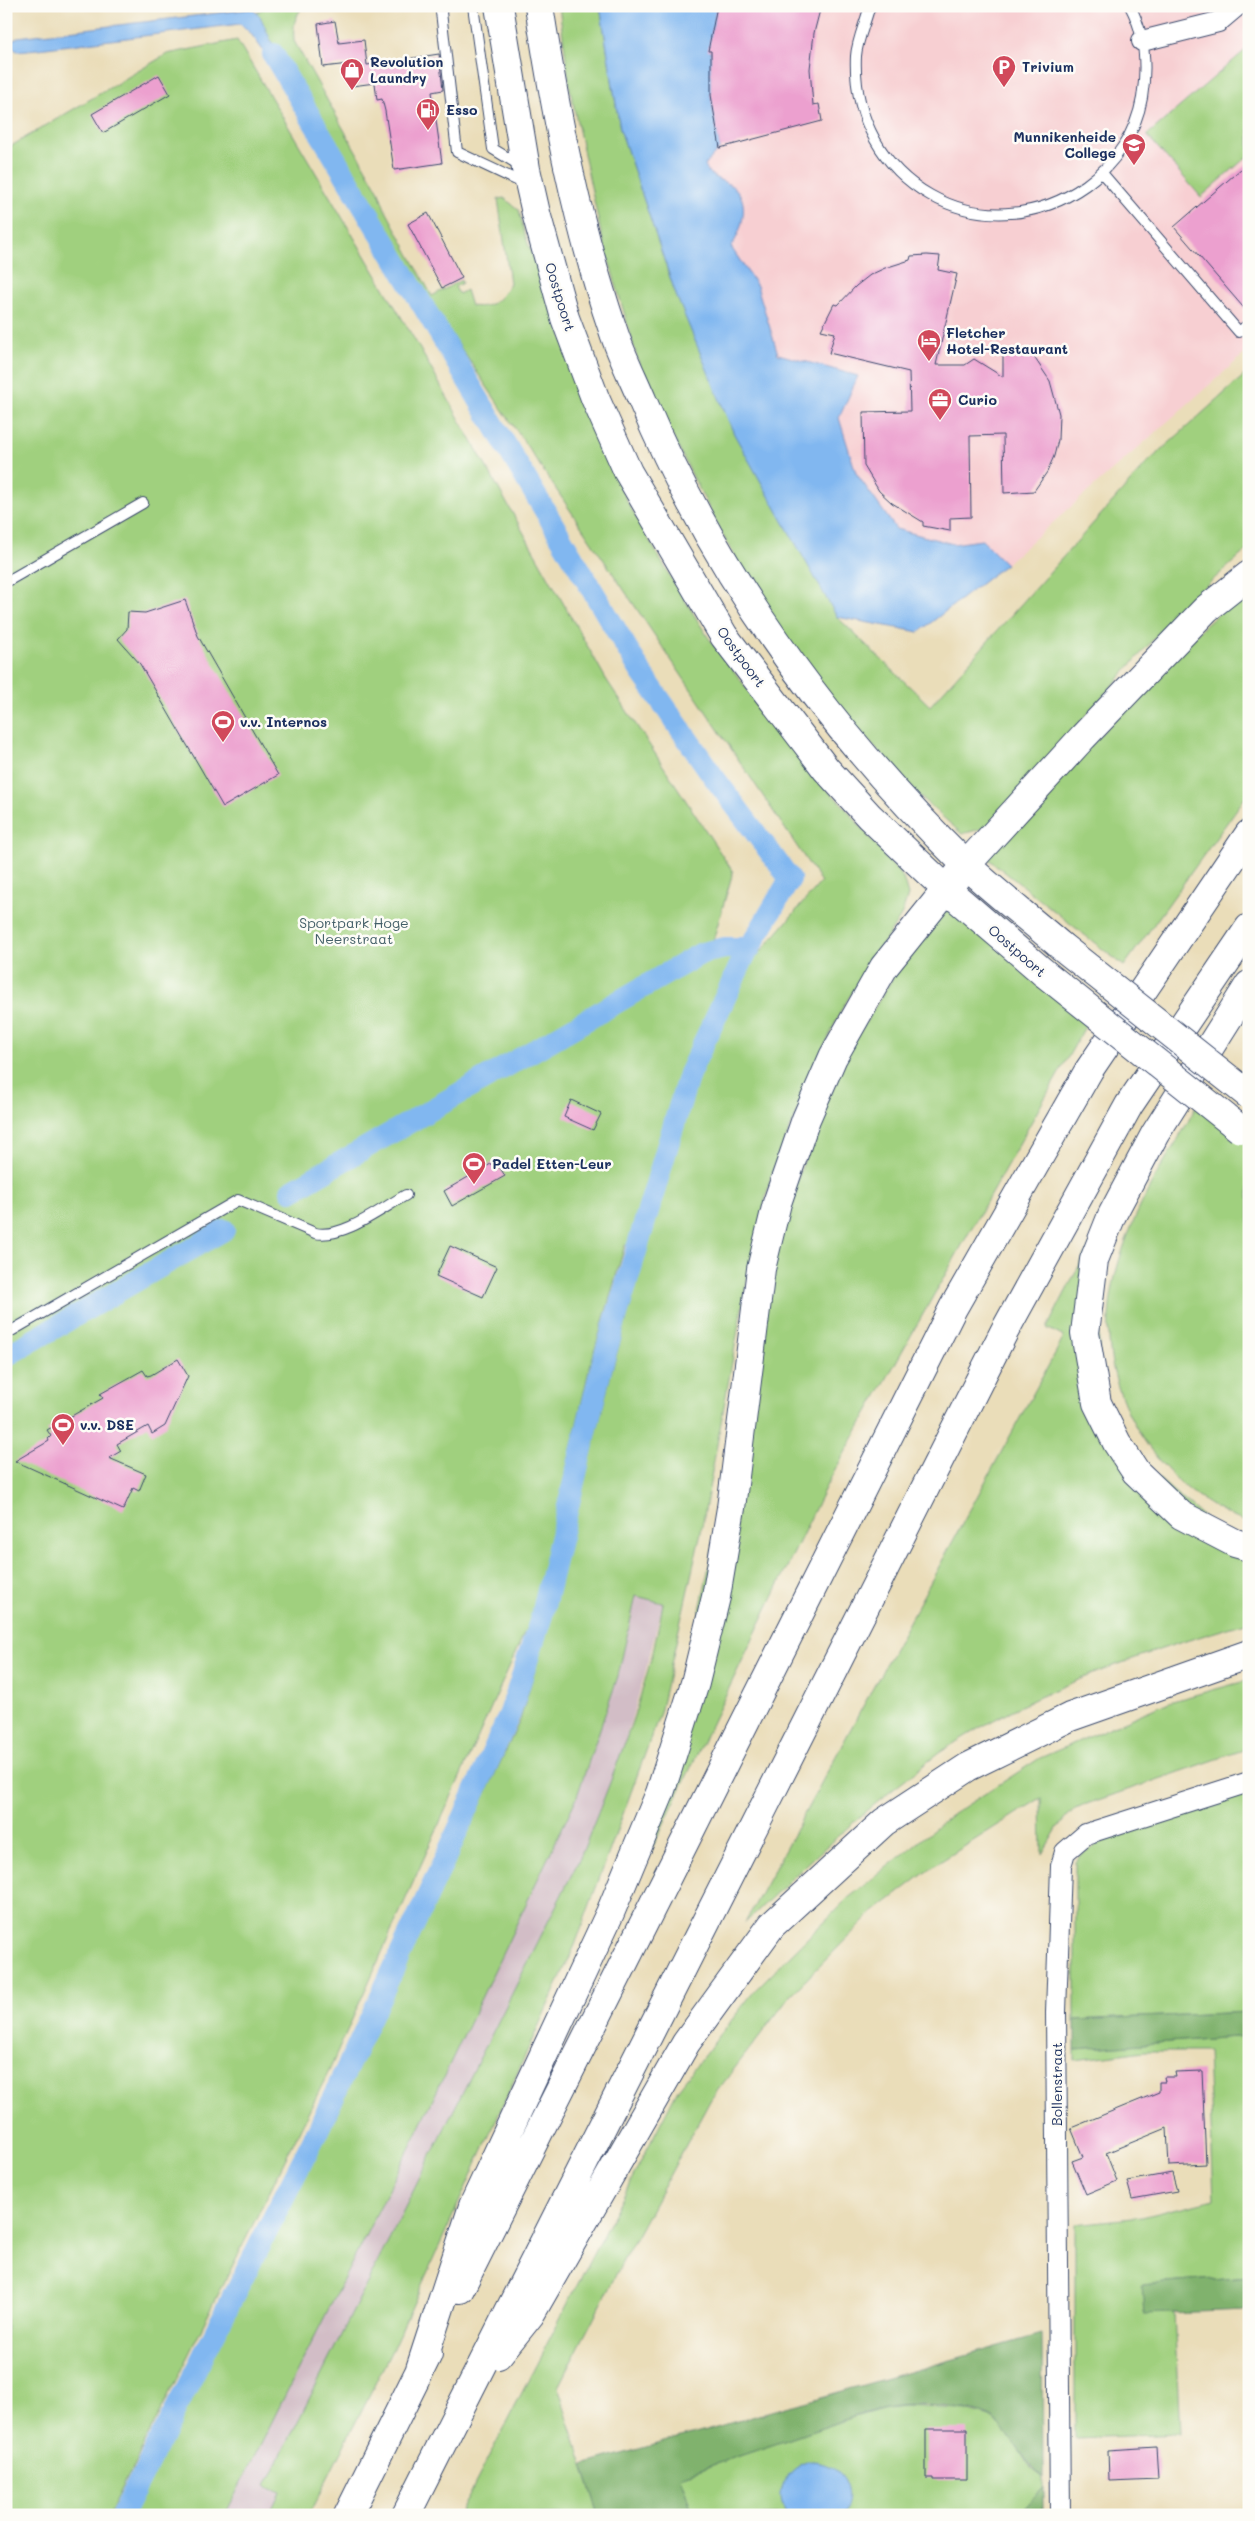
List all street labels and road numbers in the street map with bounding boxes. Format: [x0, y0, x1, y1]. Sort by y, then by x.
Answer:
street label: Oostpoort [541, 260, 580, 333]
street label: Oostpoort [713, 622, 770, 691]
street label: Oostpoort [984, 920, 1050, 981]
street label: Bollenstraat [1047, 2042, 1066, 2126]

